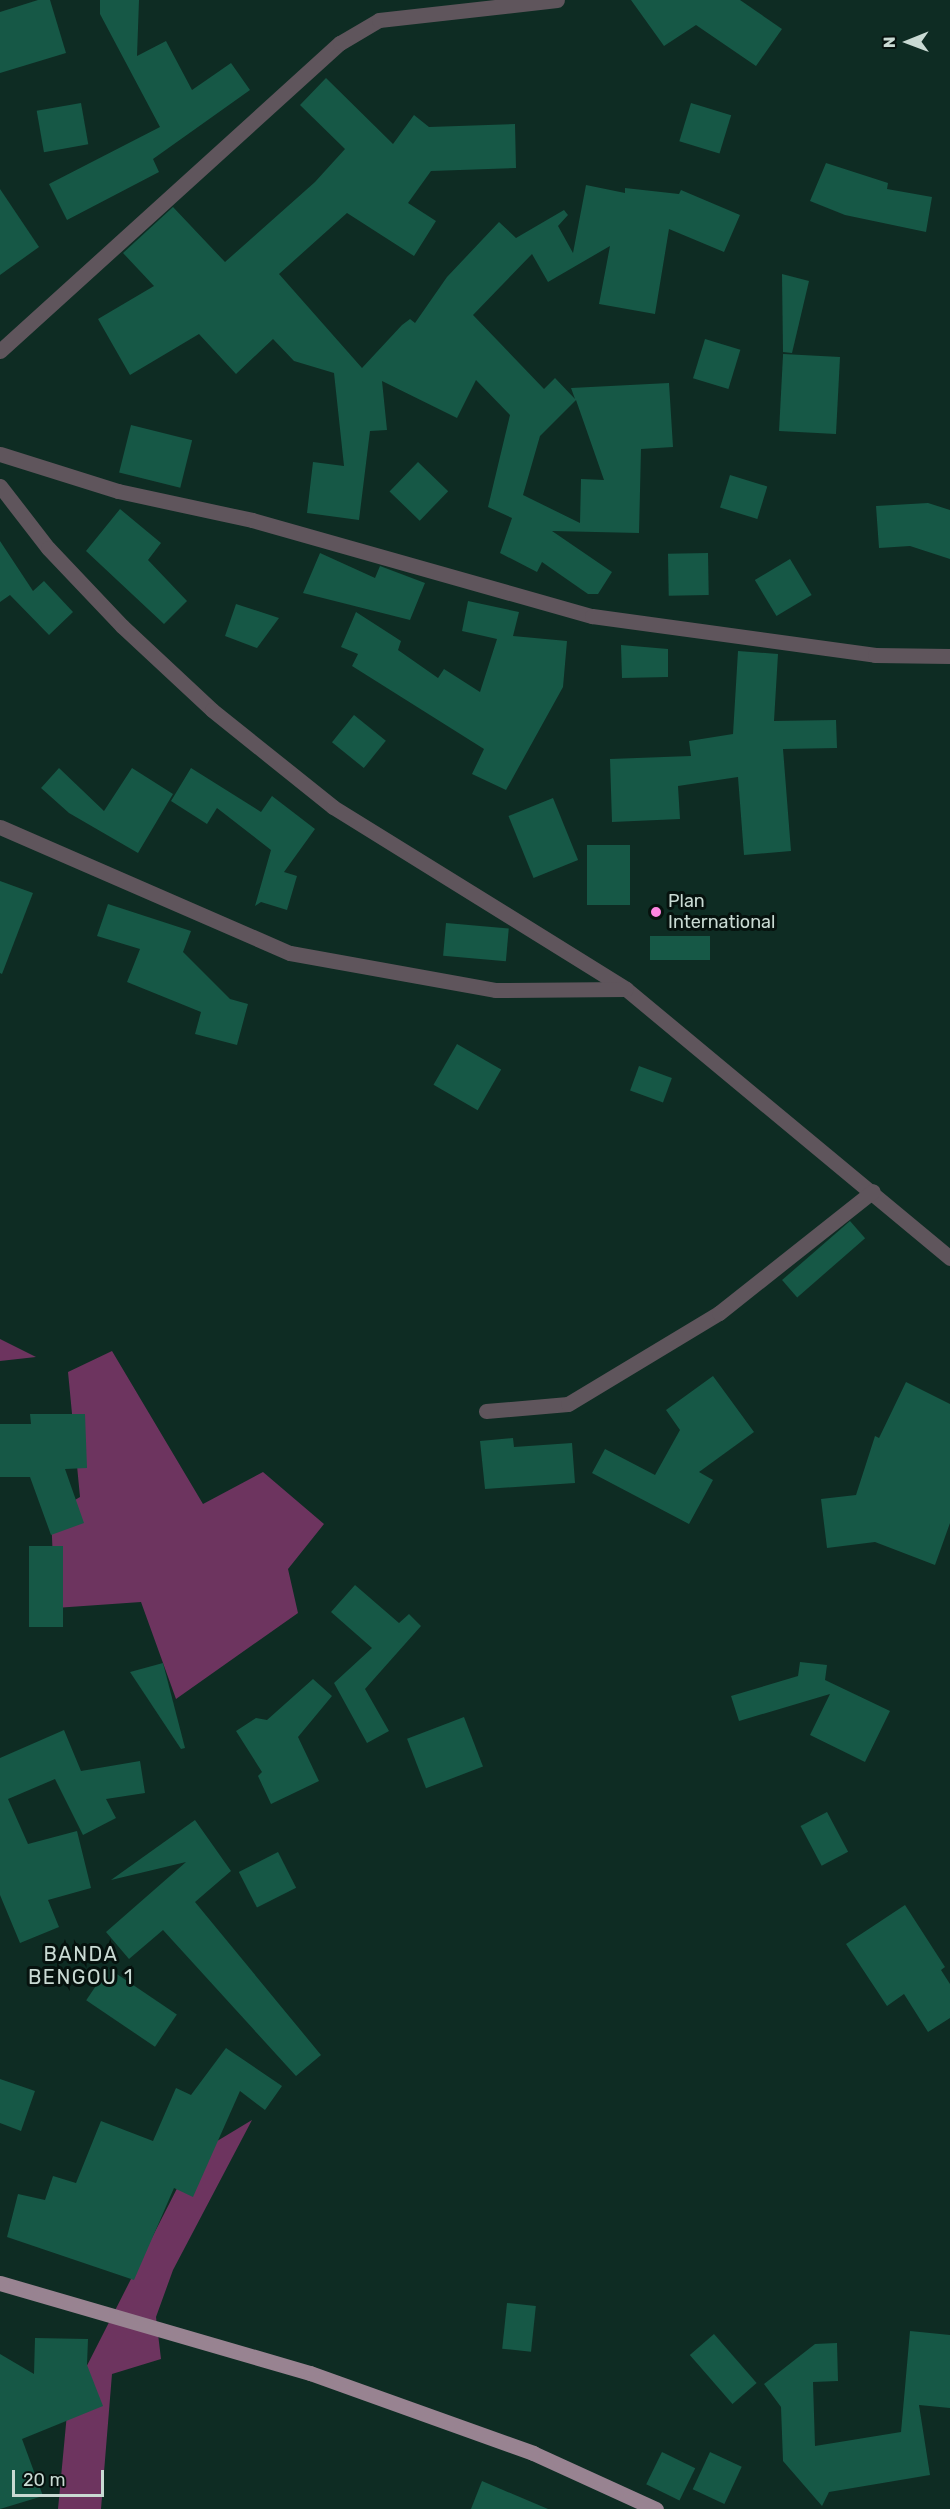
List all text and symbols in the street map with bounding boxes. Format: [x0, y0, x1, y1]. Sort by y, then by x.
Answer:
north arrow [878, 12, 938, 72]
text: N [880, 36, 899, 48]
place label: Plan International [668, 891, 775, 934]
marker: Plan International [649, 905, 663, 919]
district label: BANDA BENGOU 1 [28, 1942, 134, 1989]
scale bar [15, 2458, 106, 2496]
text: 20 m [23, 2469, 65, 2491]

